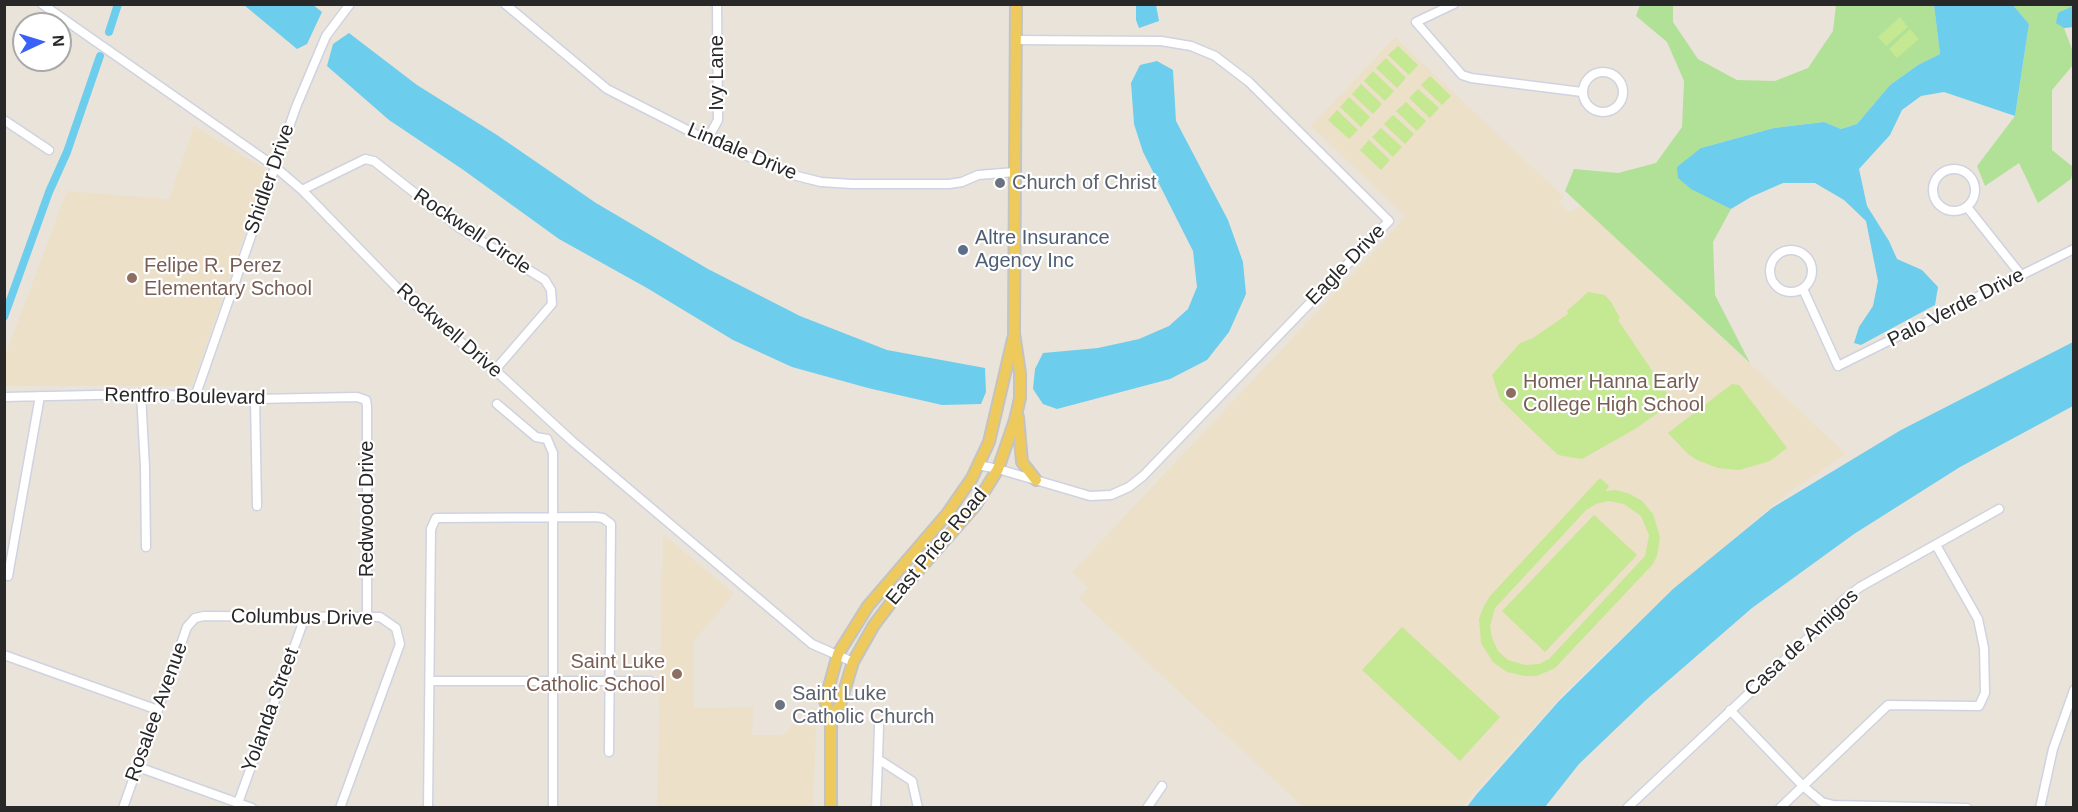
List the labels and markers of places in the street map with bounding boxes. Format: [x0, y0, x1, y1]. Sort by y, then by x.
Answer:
place label: Church of Christ [1012, 171, 1156, 195]
marker: Church of Christ [993, 176, 1007, 190]
place label: Altre Insurance Agency Inc [975, 226, 1110, 273]
marker: Altre Insurance Agency Inc [956, 243, 970, 257]
place label: Felipe R. Perez Elementary School [144, 254, 312, 301]
marker: Felipe R. Perez Elementary School [125, 271, 139, 285]
place label: Homer Hanna Early College High School [1523, 370, 1704, 417]
marker: Homer Hanna Early College High School [1504, 386, 1518, 400]
place label: Saint Luke Catholic School [526, 650, 665, 697]
marker: Saint Luke Catholic School [670, 667, 684, 681]
place label: Saint Luke Catholic Church [792, 682, 934, 729]
marker: Saint Luke Catholic Church [773, 698, 787, 712]

